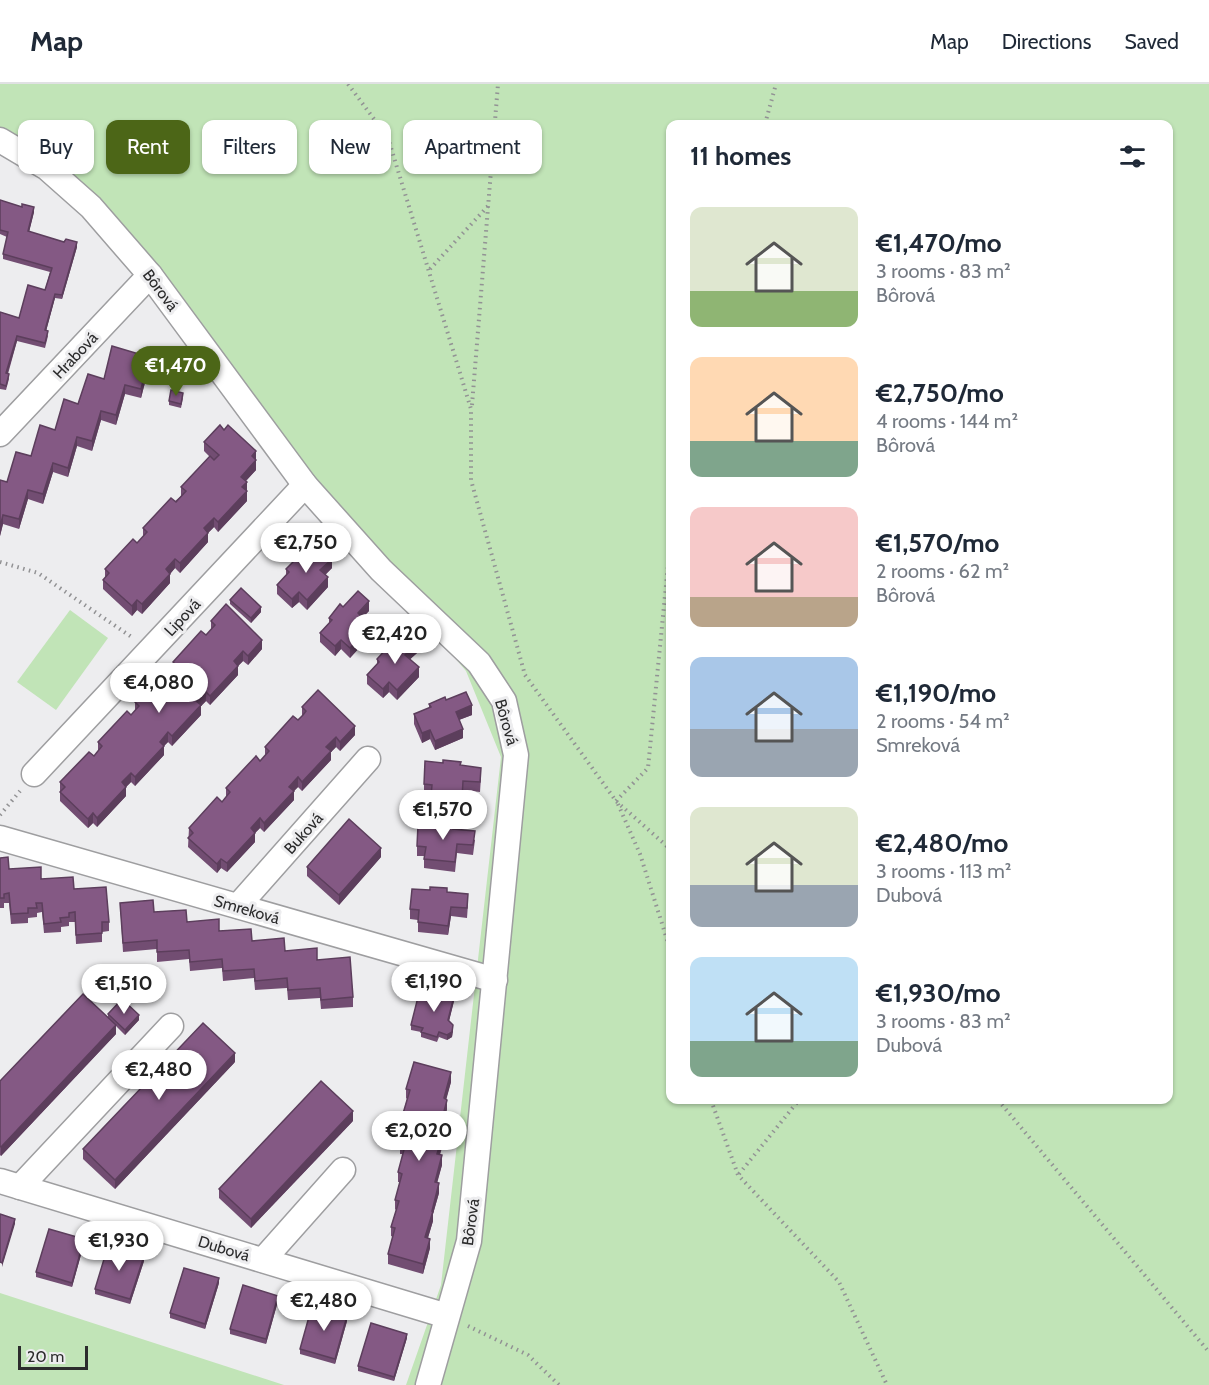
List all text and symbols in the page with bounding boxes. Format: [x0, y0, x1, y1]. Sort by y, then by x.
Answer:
text: Map [30, 24, 83, 58]
text: Map [930, 29, 969, 54]
text: Directions [1002, 29, 1091, 54]
text: Saved [1124, 29, 1179, 54]
chip: Buy [18, 120, 94, 174]
chip: Rent [106, 120, 190, 174]
chip: Filters [202, 120, 297, 174]
chip: New [309, 120, 391, 174]
chip: Apartment [403, 120, 542, 174]
text: 11 homes [690, 140, 791, 172]
icon: filters [1116, 140, 1149, 173]
text: €1,470/mo [876, 227, 1002, 259]
icon: home [738, 231, 810, 303]
text: 3 rooms · 83 m² [876, 259, 1011, 283]
street label: Bôrová [139, 266, 183, 315]
text: Bôrová [876, 283, 935, 307]
street label: Hrabová [49, 328, 102, 383]
pin: €1,470 [127, 346, 225, 397]
text: €1,470 [145, 353, 207, 377]
text: €2,750/mo [876, 377, 1004, 409]
icon: home [738, 381, 810, 453]
text: 4 rooms · 144 m² [876, 409, 1018, 433]
text: Bôrová [876, 433, 935, 457]
pin: €2,750 [257, 523, 355, 574]
text: €1,570/mo [876, 527, 999, 559]
text: €2,750 [274, 530, 338, 554]
icon: home [738, 531, 810, 603]
text: 2 rooms · 62 m² [876, 559, 1009, 583]
text: Bôrová [876, 583, 935, 607]
street label: Lipová [160, 594, 205, 640]
pin: €2,420 [346, 614, 444, 665]
text: €2,420 [362, 621, 428, 645]
pin: €4,080 [110, 663, 208, 714]
text: €4,080 [124, 670, 194, 694]
text: €1,190/mo [876, 677, 996, 709]
icon: home [738, 681, 810, 753]
street label: Bôrová [491, 697, 522, 748]
text: 2 rooms · 54 m² [876, 709, 1010, 733]
text: Smreková [876, 733, 960, 757]
pin: €1,570 [394, 790, 492, 841]
text: €1,570 [413, 797, 473, 821]
street label: Buková [280, 809, 327, 858]
text: €2,480/mo [876, 827, 1008, 859]
icon: home [738, 831, 810, 903]
text: 3 rooms · 113 m² [876, 859, 1012, 883]
text: Dubová [876, 883, 942, 907]
street label: Smreková [212, 891, 282, 928]
pin: €1,190 [385, 962, 483, 1013]
pin: €1,510 [75, 964, 173, 1015]
text: €1,190 [405, 969, 463, 993]
text: €1,510 [95, 971, 153, 995]
text: €1,930/mo [876, 977, 1001, 1009]
icon: home [738, 981, 810, 1053]
text: 3 rooms · 83 m² [876, 1009, 1011, 1033]
text: Dubová [876, 1033, 942, 1057]
pin: €2,480 [110, 1050, 208, 1101]
text: €2,480 [126, 1057, 192, 1081]
pin: €2,020 [370, 1111, 468, 1162]
text: €2,020 [386, 1118, 452, 1142]
street label: Bôrová [458, 1197, 483, 1247]
pin: €1,930 [70, 1221, 168, 1272]
text: €1,930 [89, 1228, 149, 1252]
street label: Dubová [196, 1232, 252, 1265]
pin: €2,480 [275, 1281, 373, 1332]
text: €2,480 [291, 1288, 357, 1312]
scale bar [18, 1343, 88, 1370]
text: 20 m [27, 1347, 64, 1366]

